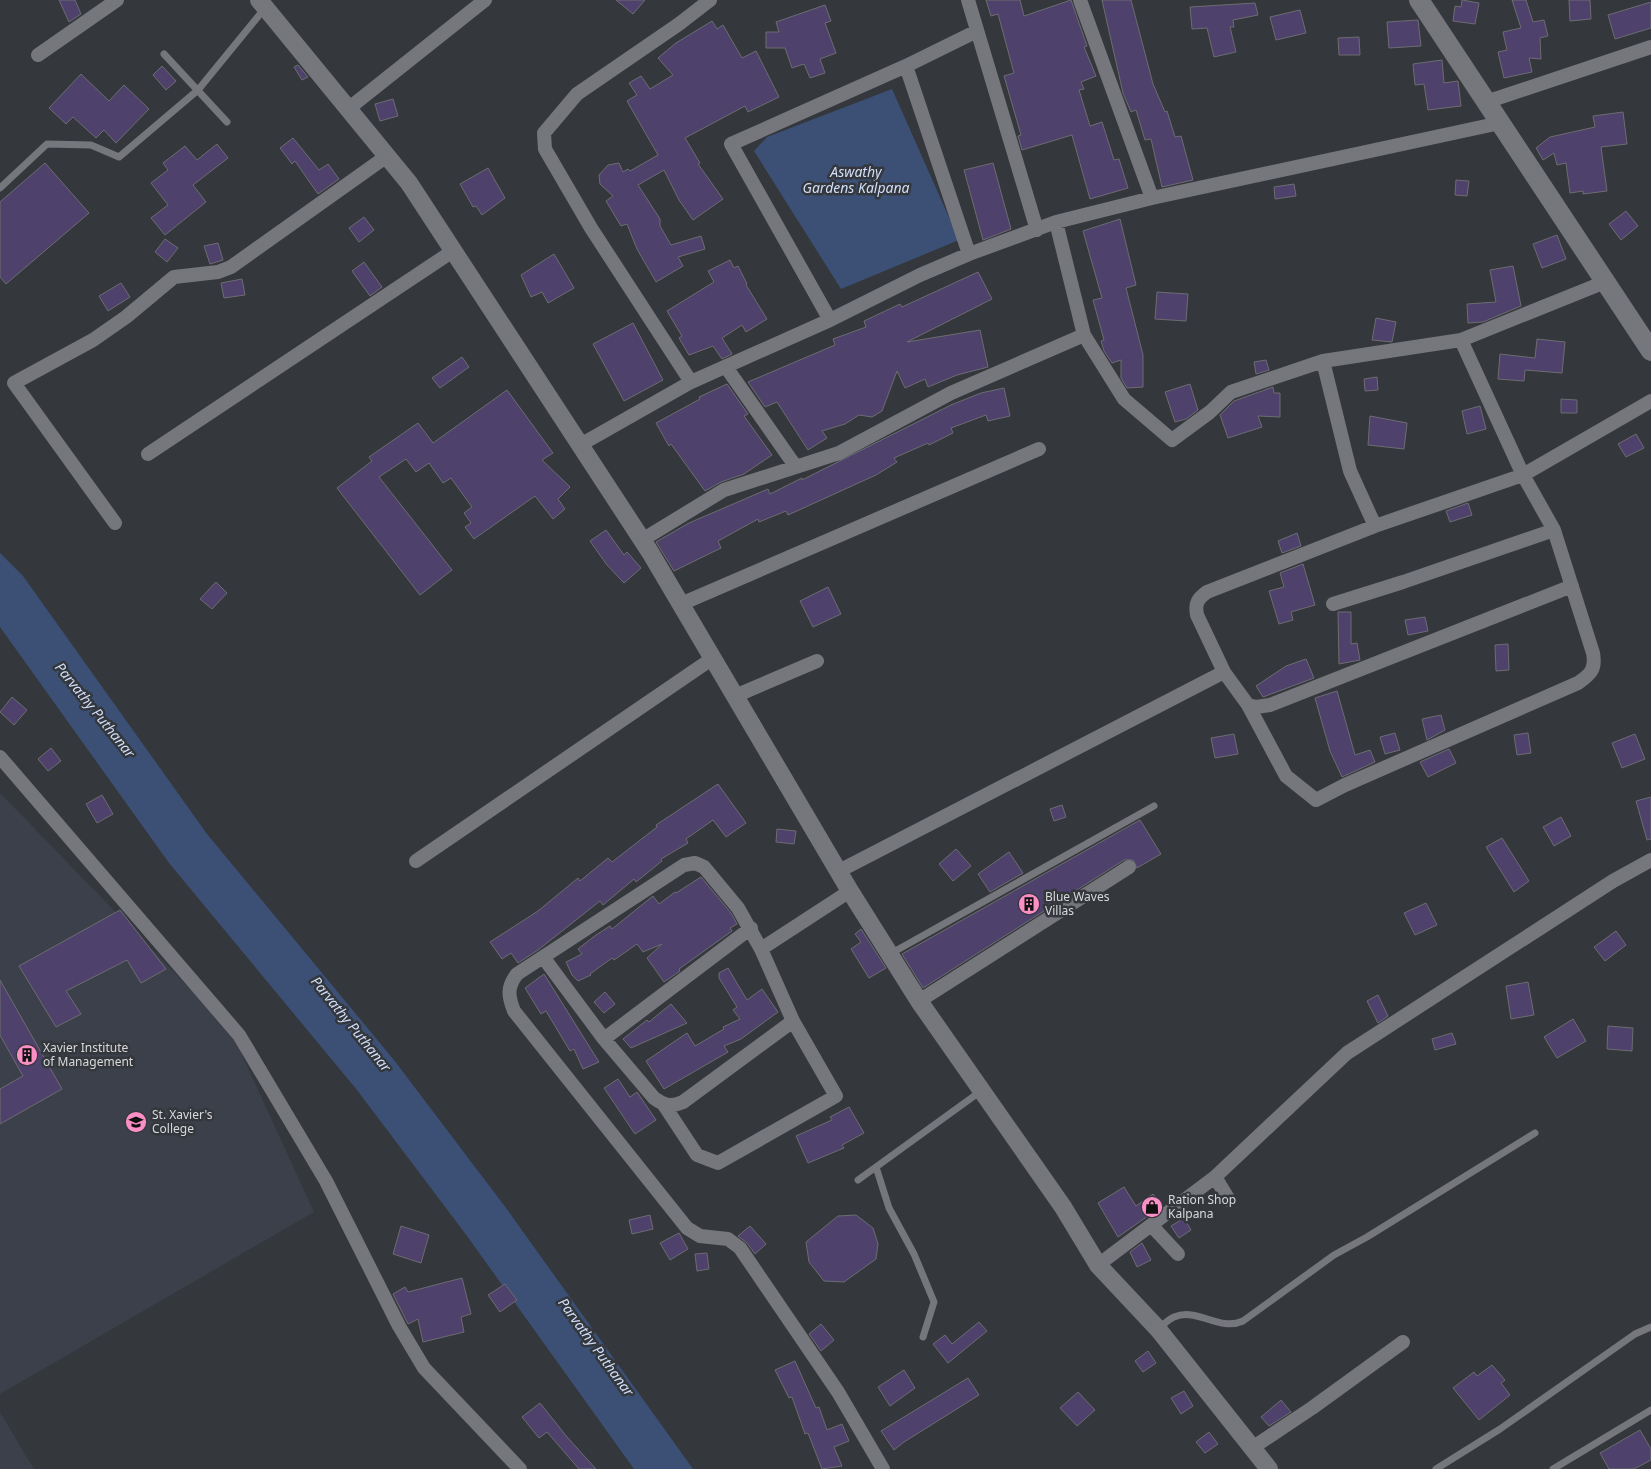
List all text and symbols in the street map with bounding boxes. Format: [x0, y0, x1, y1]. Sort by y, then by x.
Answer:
water label: Aswathy Gardens Kalpana [802, 162, 910, 197]
water label: Parvathy Puthanar [51, 658, 140, 762]
place label: Blue Waves Villas [1045, 888, 1110, 919]
building icon: Blue Waves Villas [1017, 892, 1041, 916]
water label: Parvathy Puthanar [307, 972, 396, 1076]
place label: Xavier Institute of Management [43, 1039, 134, 1070]
building icon: Xavier Institute of Management [15, 1043, 39, 1067]
place label: St. Xavier's College [152, 1106, 213, 1137]
school or university icon: St. Xavier's College [124, 1110, 148, 1134]
place label: Ration Shop Kalpana [1168, 1191, 1236, 1222]
shop icon: Ration Shop Kalpana [1140, 1195, 1164, 1219]
water label: Parvathy Puthanar [554, 1294, 639, 1400]

